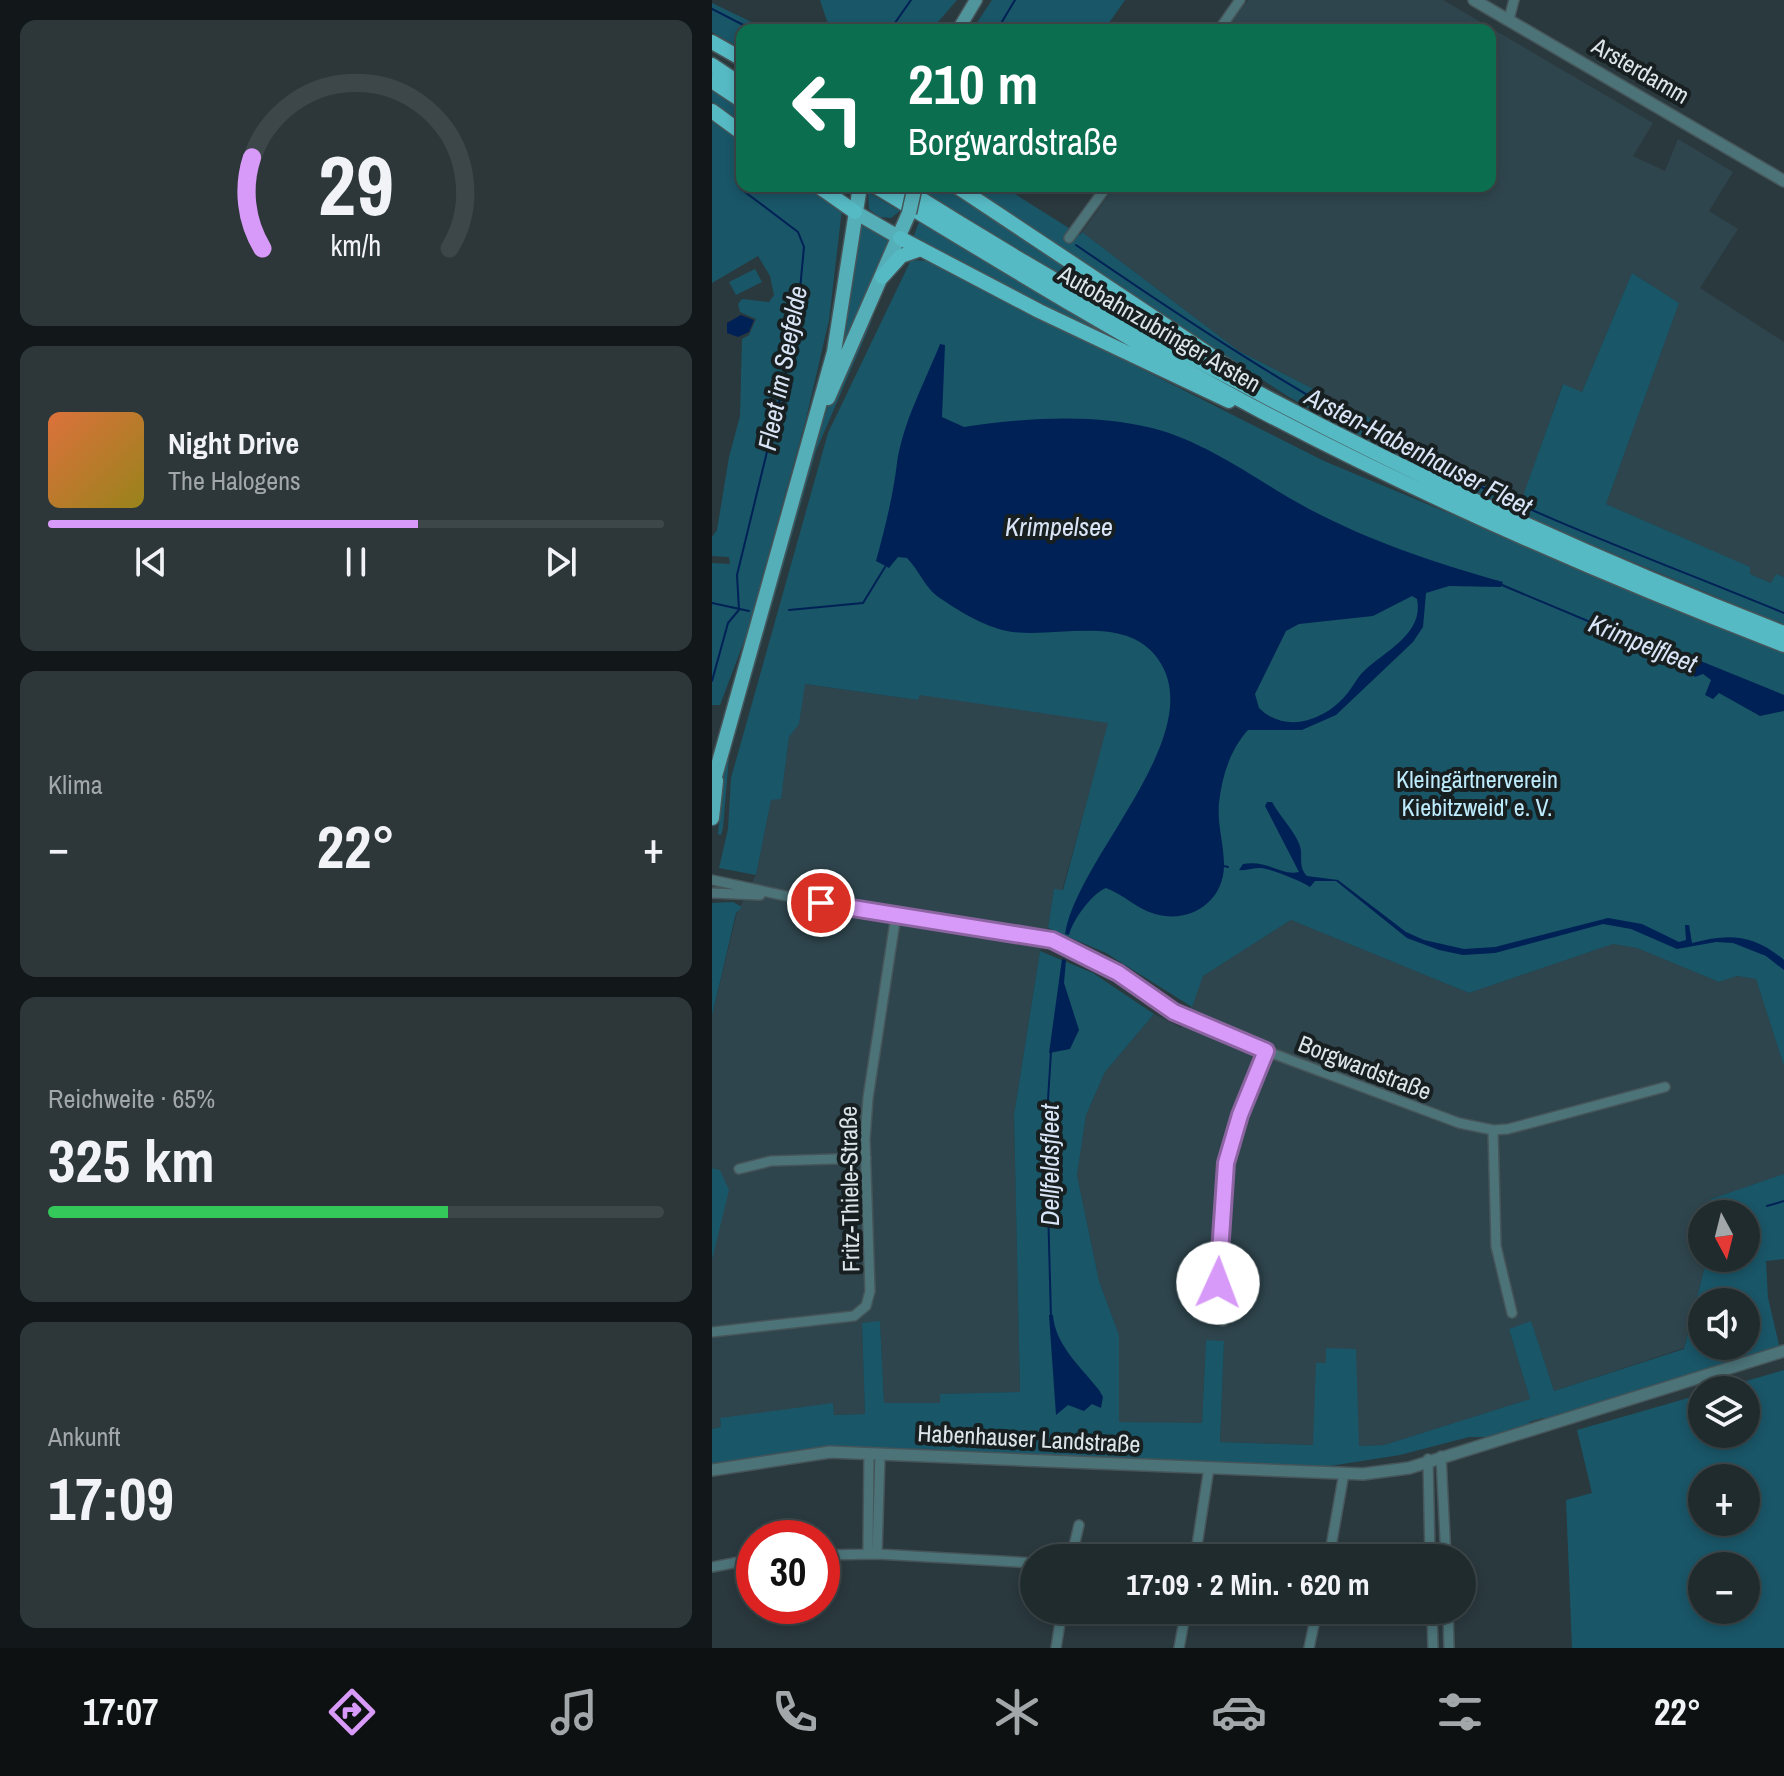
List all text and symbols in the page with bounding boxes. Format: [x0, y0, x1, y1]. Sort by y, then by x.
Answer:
street label: Arsterdamm [1586, 29, 1695, 111]
text: 210 m [908, 46, 1038, 121]
icon: left [776, 56, 880, 160]
text: Borgwardstraße [908, 118, 1118, 166]
text: 29 [318, 128, 394, 240]
text: km/h [331, 226, 381, 265]
street label: Autobahnzubringer Arsten [1052, 256, 1267, 399]
water label: Fleet im Seefelde [749, 283, 815, 453]
water label: Arsten-Habenhauser Fleet [1299, 378, 1539, 524]
text: Night Drive [168, 423, 299, 463]
text: The Halogens [168, 463, 301, 498]
water label: Krimpelsee [1005, 509, 1113, 544]
icon: previous [129, 540, 173, 584]
icon: pause [334, 540, 378, 584]
icon: next [539, 540, 583, 584]
water label: Krimpelfleet [1584, 605, 1703, 681]
park label: Kleingärtnerverein Kiebitzweid' e. V. [1396, 763, 1558, 823]
text: Klima [48, 767, 103, 802]
text: 22° [317, 806, 395, 887]
text: − [48, 817, 69, 877]
text: + [643, 817, 664, 877]
pin [787, 869, 855, 937]
icon: arrive [799, 881, 843, 925]
street label: Borgwardstraße [1294, 1027, 1436, 1107]
text: Reichweite · 65% [48, 1081, 215, 1116]
water label: Dellfeldsfleet [1032, 1103, 1067, 1226]
street label: Fritz-Thiele-Straße [832, 1106, 866, 1272]
text: 325 km [48, 1120, 215, 1201]
north arrow [1688, 1200, 1760, 1272]
map controls [1688, 1200, 1760, 1624]
position arrow [1176, 1241, 1260, 1325]
button: sound [1688, 1288, 1760, 1360]
button: layers [1688, 1376, 1760, 1448]
street label: Habenhauser Landstraße [917, 1416, 1141, 1460]
text: Ankunft [48, 1419, 120, 1454]
text: 17:09 [48, 1458, 174, 1539]
button: + [1688, 1464, 1760, 1536]
speed limit sign: 30 [736, 1520, 840, 1624]
button: − [1688, 1552, 1760, 1624]
text: 17:09 · 2 Min. · 620 m [1126, 1564, 1370, 1604]
icon: directions [324, 1684, 380, 1740]
icon: music [546, 1684, 602, 1740]
icon: phone [767, 1684, 823, 1740]
icon: climate [989, 1684, 1045, 1740]
icon: car [1211, 1684, 1267, 1740]
icon: filters [1432, 1684, 1488, 1740]
text: 17:07 [83, 1688, 158, 1736]
text: 22° [1654, 1688, 1701, 1736]

